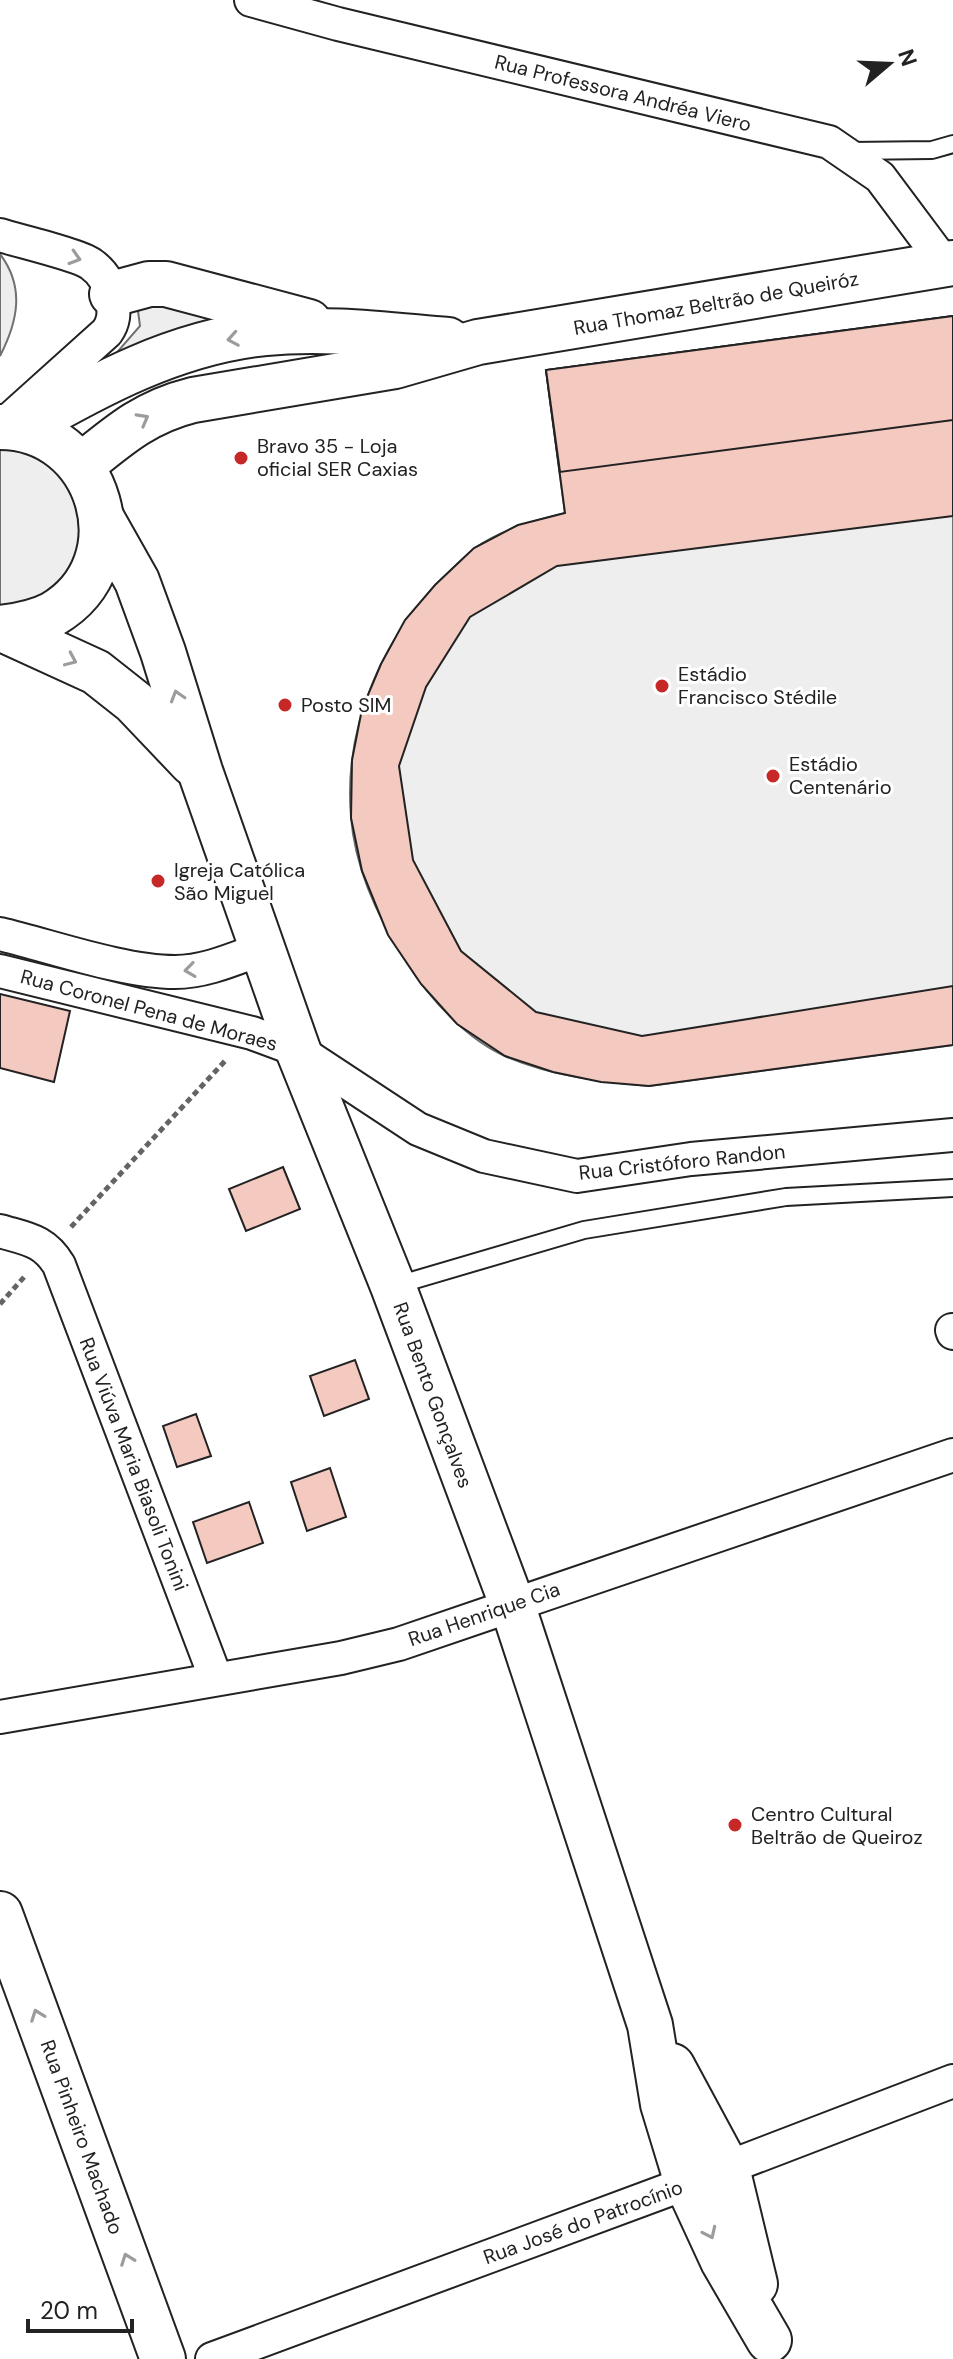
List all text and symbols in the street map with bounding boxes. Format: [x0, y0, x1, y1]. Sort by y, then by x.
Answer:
north arrow [849, 24, 929, 104]
text: N [891, 45, 924, 70]
street label: Rua Professora Andréa Viero [492, 48, 754, 138]
one-way arrow [67, 249, 81, 265]
street label: Rua Thomaz Beltrão de Queiróz [572, 265, 860, 341]
one-way arrow [226, 329, 240, 346]
one-way arrow [134, 413, 149, 429]
place label: Bravo 35 - Loja oficial SER Caxias [257, 433, 418, 482]
marker: Bravo 35 - Loja oficial SER Caxias [232, 449, 250, 467]
one-way arrow [63, 651, 77, 667]
place label: Estádio Francisco Stédile [678, 661, 837, 710]
marker: Estádio Francisco Stédile [653, 677, 671, 695]
one-way arrow [170, 690, 186, 704]
place label: Posto SIM [301, 692, 391, 718]
marker: Posto SIM [276, 696, 294, 714]
place label: Estádio Centenário [789, 751, 892, 800]
marker: Estádio Centenário [764, 767, 782, 785]
place label: Igreja Católica São Miguel [174, 857, 305, 906]
marker: Igreja Católica São Miguel [149, 872, 167, 890]
one-way arrow [183, 961, 197, 978]
street label: Rua Coronel Pena de Moraes [18, 963, 280, 1057]
street label: Rua Cristóforo Randon [578, 1138, 786, 1186]
street label: Rua Bento Gonçalves [387, 1299, 479, 1491]
street label: Rua Viúva Maria Biasoli Tonini [74, 1333, 194, 1595]
street label: Rua Henrique Cia [405, 1576, 563, 1652]
place label: Centro Cultural Beltrão de Queiroz [751, 1801, 923, 1850]
marker: Centro Cultural Beltrão de Queiroz [726, 1816, 744, 1834]
one-way arrow [30, 2009, 47, 2023]
street label: Rua Pinheiro Machado [35, 2036, 129, 2238]
street label: Rua José do Patrocínio [480, 2174, 686, 2270]
one-way arrow [700, 2225, 716, 2239]
one-way arrow [120, 2253, 136, 2267]
scale bar [28, 2283, 132, 2333]
text: 20 m [40, 2295, 98, 2326]

